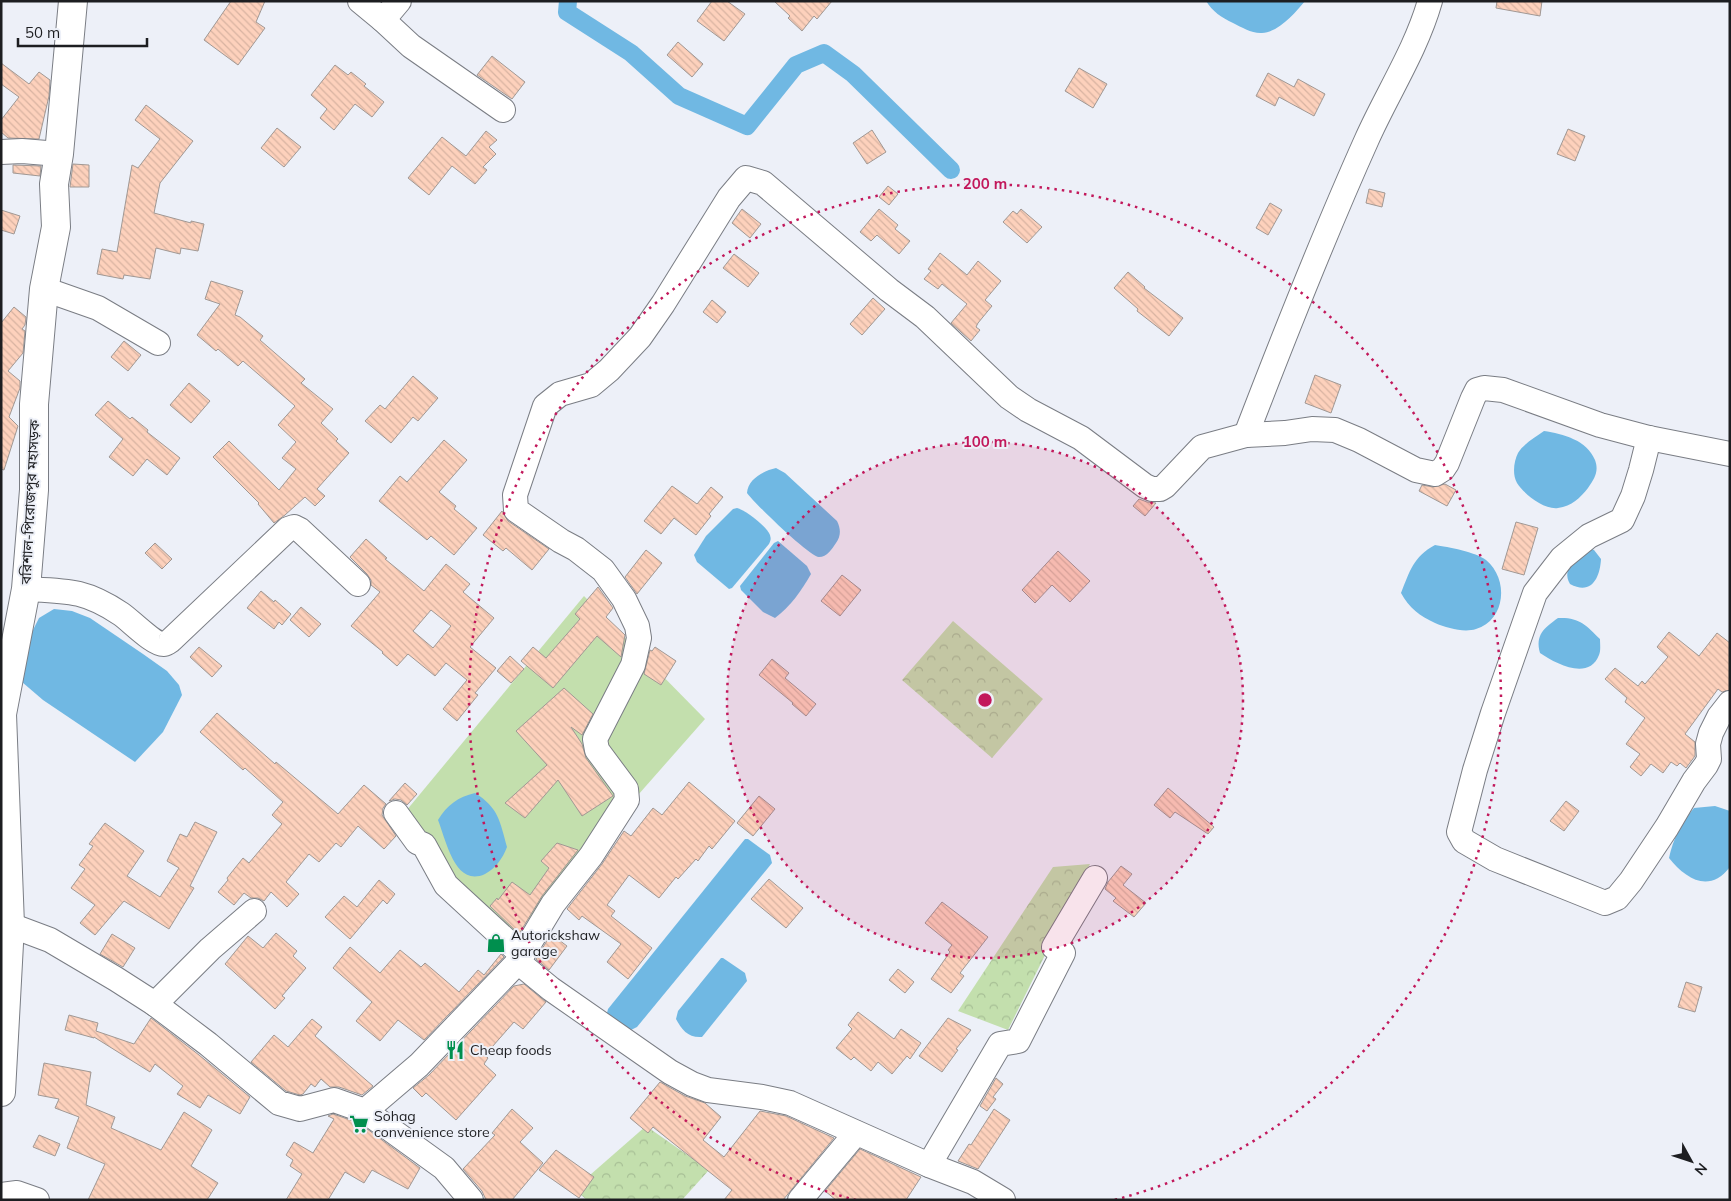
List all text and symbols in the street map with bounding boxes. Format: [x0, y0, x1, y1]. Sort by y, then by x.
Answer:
scale bar [18, 15, 146, 47]
text: 50 m [25, 23, 60, 42]
text: 200 m [963, 174, 1007, 193]
street label: বরিশাল-পিরোজপুর মহাসড়ক [17, 419, 43, 586]
text: 100 m [963, 432, 1007, 451]
centre of rings [976, 691, 994, 709]
place label: Autorickshaw garage [511, 926, 600, 960]
shop icon: Autorickshaw garage [485, 932, 507, 954]
restaurant icon: Cheap foods [444, 1039, 466, 1061]
place label: Cheap foods [470, 1041, 552, 1059]
place label: Sohag convenience store [374, 1107, 490, 1141]
supermarket icon: Sohag convenience store [348, 1113, 370, 1135]
north arrow [1666, 1136, 1716, 1186]
text: N [1691, 1160, 1711, 1179]

